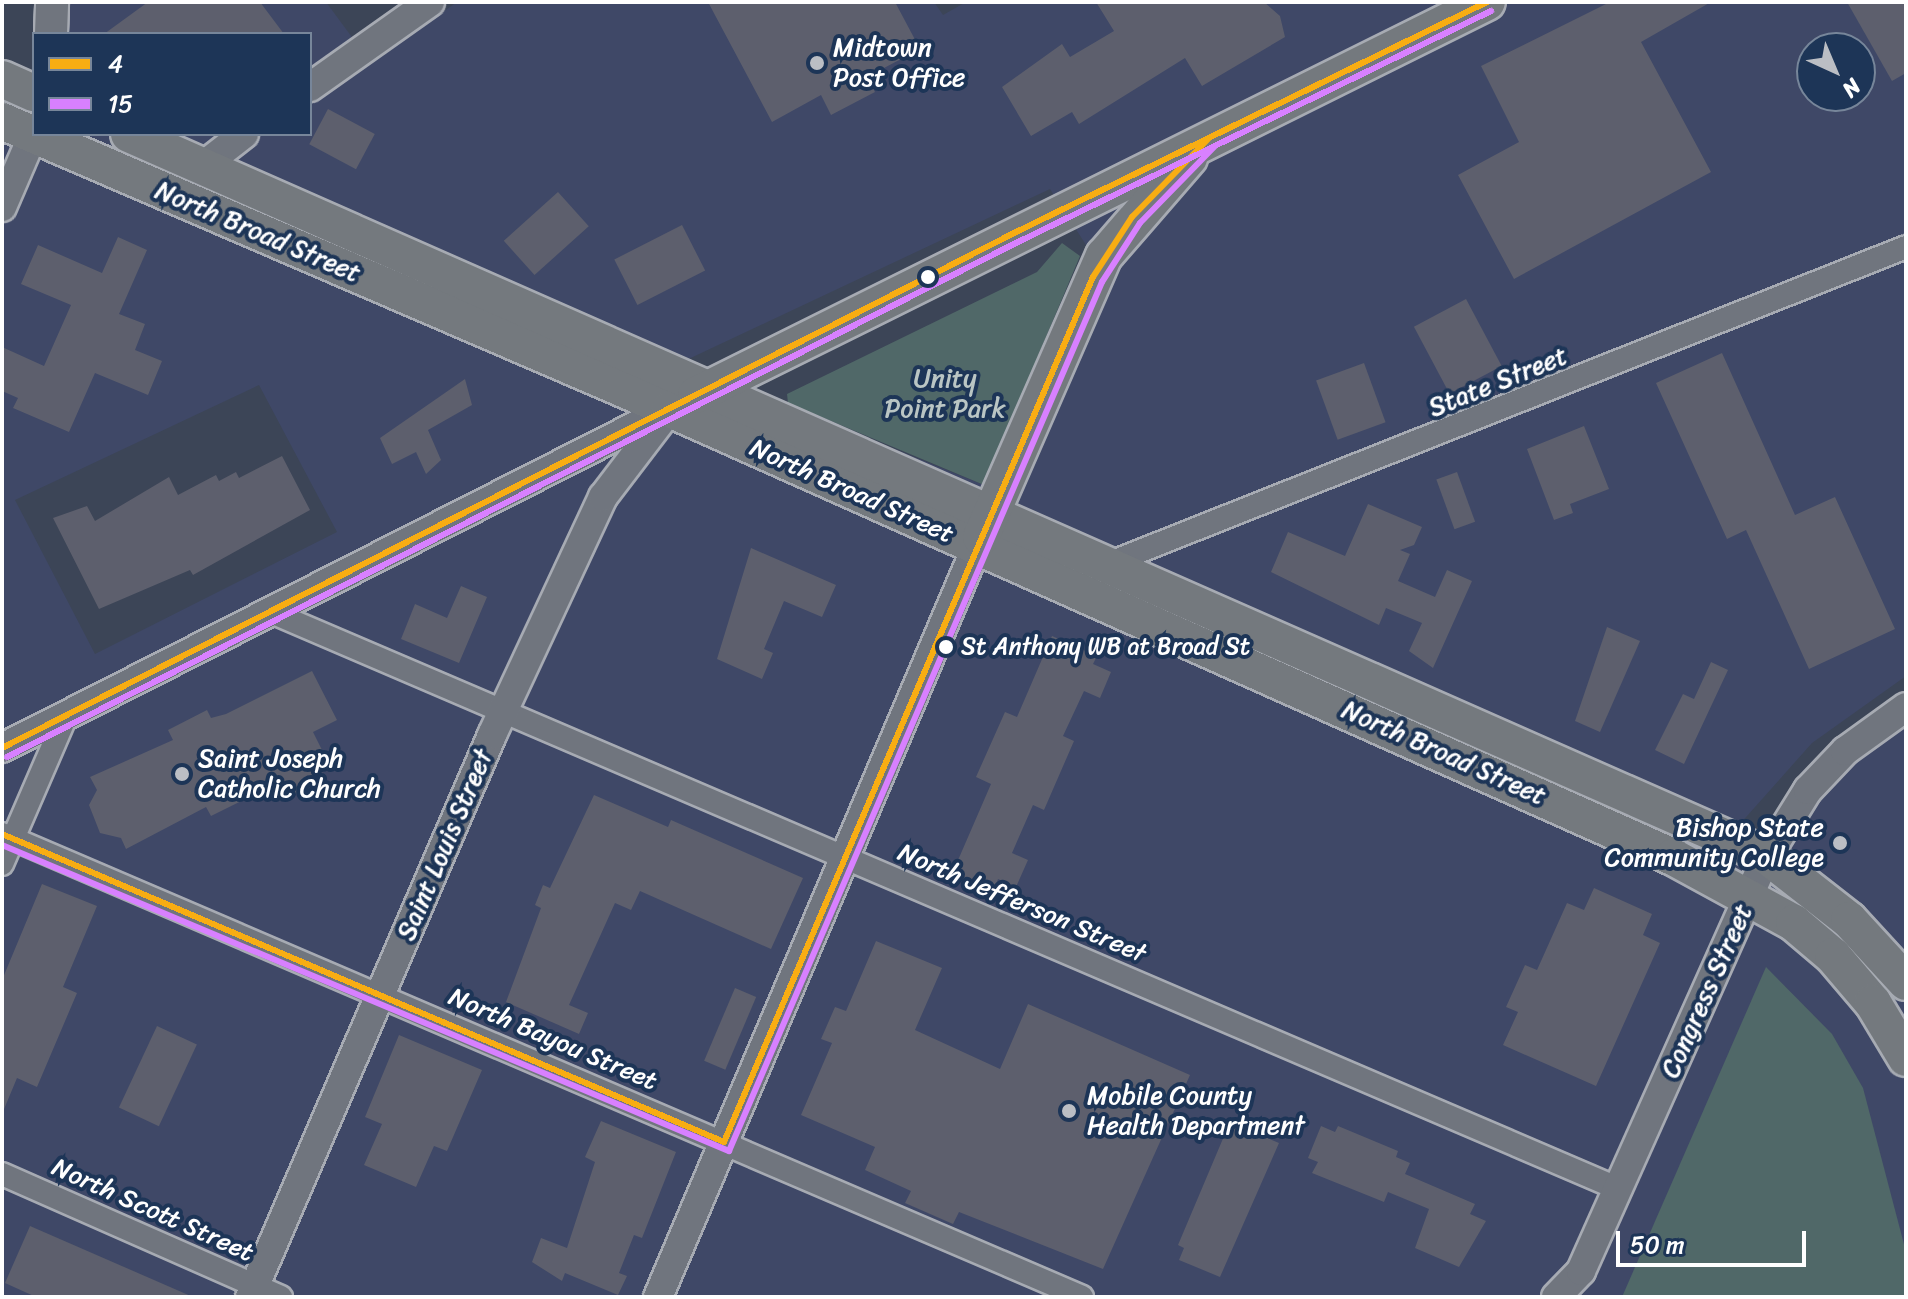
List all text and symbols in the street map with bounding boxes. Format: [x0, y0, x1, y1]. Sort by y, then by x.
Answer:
legend [32, 32, 312, 136]
place label: Midtown Post Office [833, 32, 965, 94]
north arrow [1796, 32, 1876, 112]
text: 4 [108, 43, 123, 85]
marker: Midtown Post Office [808, 54, 826, 72]
text: N [1833, 69, 1871, 108]
text: 15 [108, 83, 133, 125]
street label: North Broad Street [149, 174, 367, 290]
unlabelled marker [920, 269, 936, 285]
street label: State Street [1424, 340, 1572, 424]
park label: Unity Point Park [884, 363, 1006, 424]
street label: North Broad Street [744, 431, 960, 551]
place label: St Anthony WB at Broad St [961, 633, 1251, 661]
marker: St Anthony WB at Broad St [938, 639, 954, 655]
street label: North Broad Street [1336, 693, 1552, 813]
place label: Saint Joseph Catholic Church [198, 743, 381, 804]
street label: Saint Louis Street [390, 743, 500, 947]
marker: Saint Joseph Catholic Church [173, 765, 191, 783]
place label: Bishop State Community College [1605, 812, 1824, 874]
marker: Bishop State Community College [1831, 834, 1849, 852]
street label: North Jefferson Street [893, 836, 1151, 970]
street label: Congress Street [1655, 899, 1759, 1083]
street label: North Bayou Street [443, 980, 663, 1098]
place label: Mobile County Health Department [1087, 1080, 1305, 1142]
marker: Mobile County Health Department [1058, 1100, 1080, 1122]
street label: North Scott Street [46, 1151, 260, 1269]
scale bar [1620, 1215, 1810, 1265]
text: 50 m [1630, 1224, 1685, 1266]

